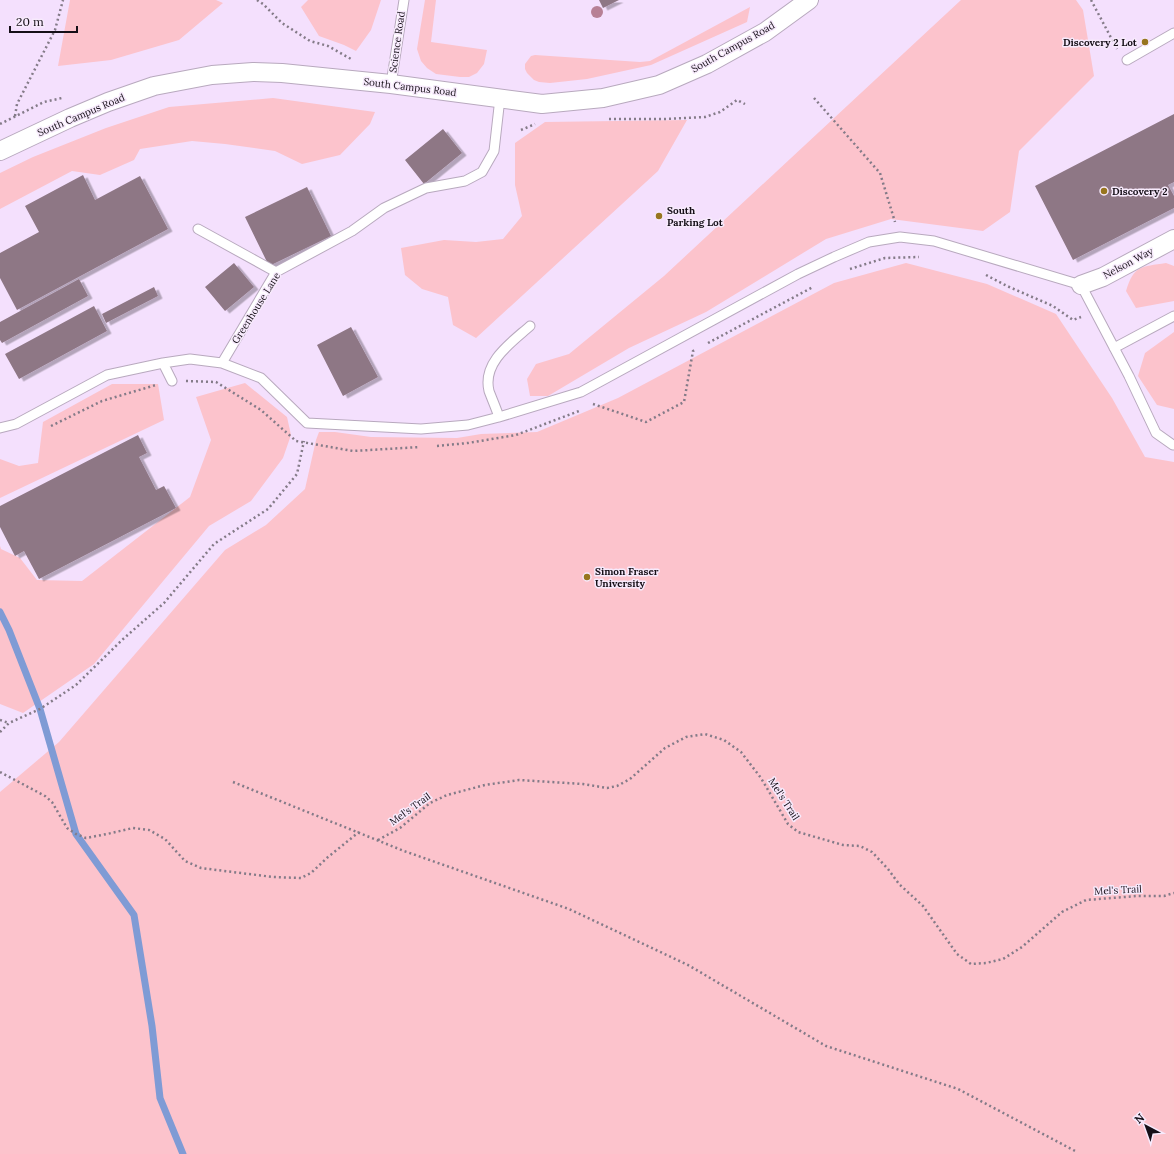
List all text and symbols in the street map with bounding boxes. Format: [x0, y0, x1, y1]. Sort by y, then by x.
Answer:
scale bar [10, 8, 77, 34]
street label: Science Road [386, 10, 408, 74]
text: 20 m [16, 14, 44, 29]
street label: South Campus Road [689, 19, 777, 75]
place label: Discovery 2 Lot [1063, 36, 1138, 49]
marker: Discovery 2 Lot [1140, 37, 1150, 47]
street label: South Campus Road [363, 75, 457, 99]
street label: South Campus Road [35, 91, 127, 139]
place label: Discovery 2 [1112, 185, 1168, 198]
marker: Discovery 2 [1099, 186, 1109, 196]
place label: South Parking Lot [667, 204, 724, 229]
marker: South Parking Lot [654, 211, 664, 221]
street label: Nelson Way [1101, 244, 1156, 282]
street label: Greenhouse Lane [229, 269, 284, 346]
place label: Simon Fraser University [595, 565, 659, 590]
marker: Simon Fraser University [582, 572, 592, 582]
street label: Mel's Trail [766, 775, 803, 823]
street label: Mel's Trail [387, 790, 433, 828]
street label: Mel's Trail [1094, 882, 1142, 898]
north arrow [1126, 1106, 1166, 1146]
text: N [1132, 1110, 1148, 1127]

